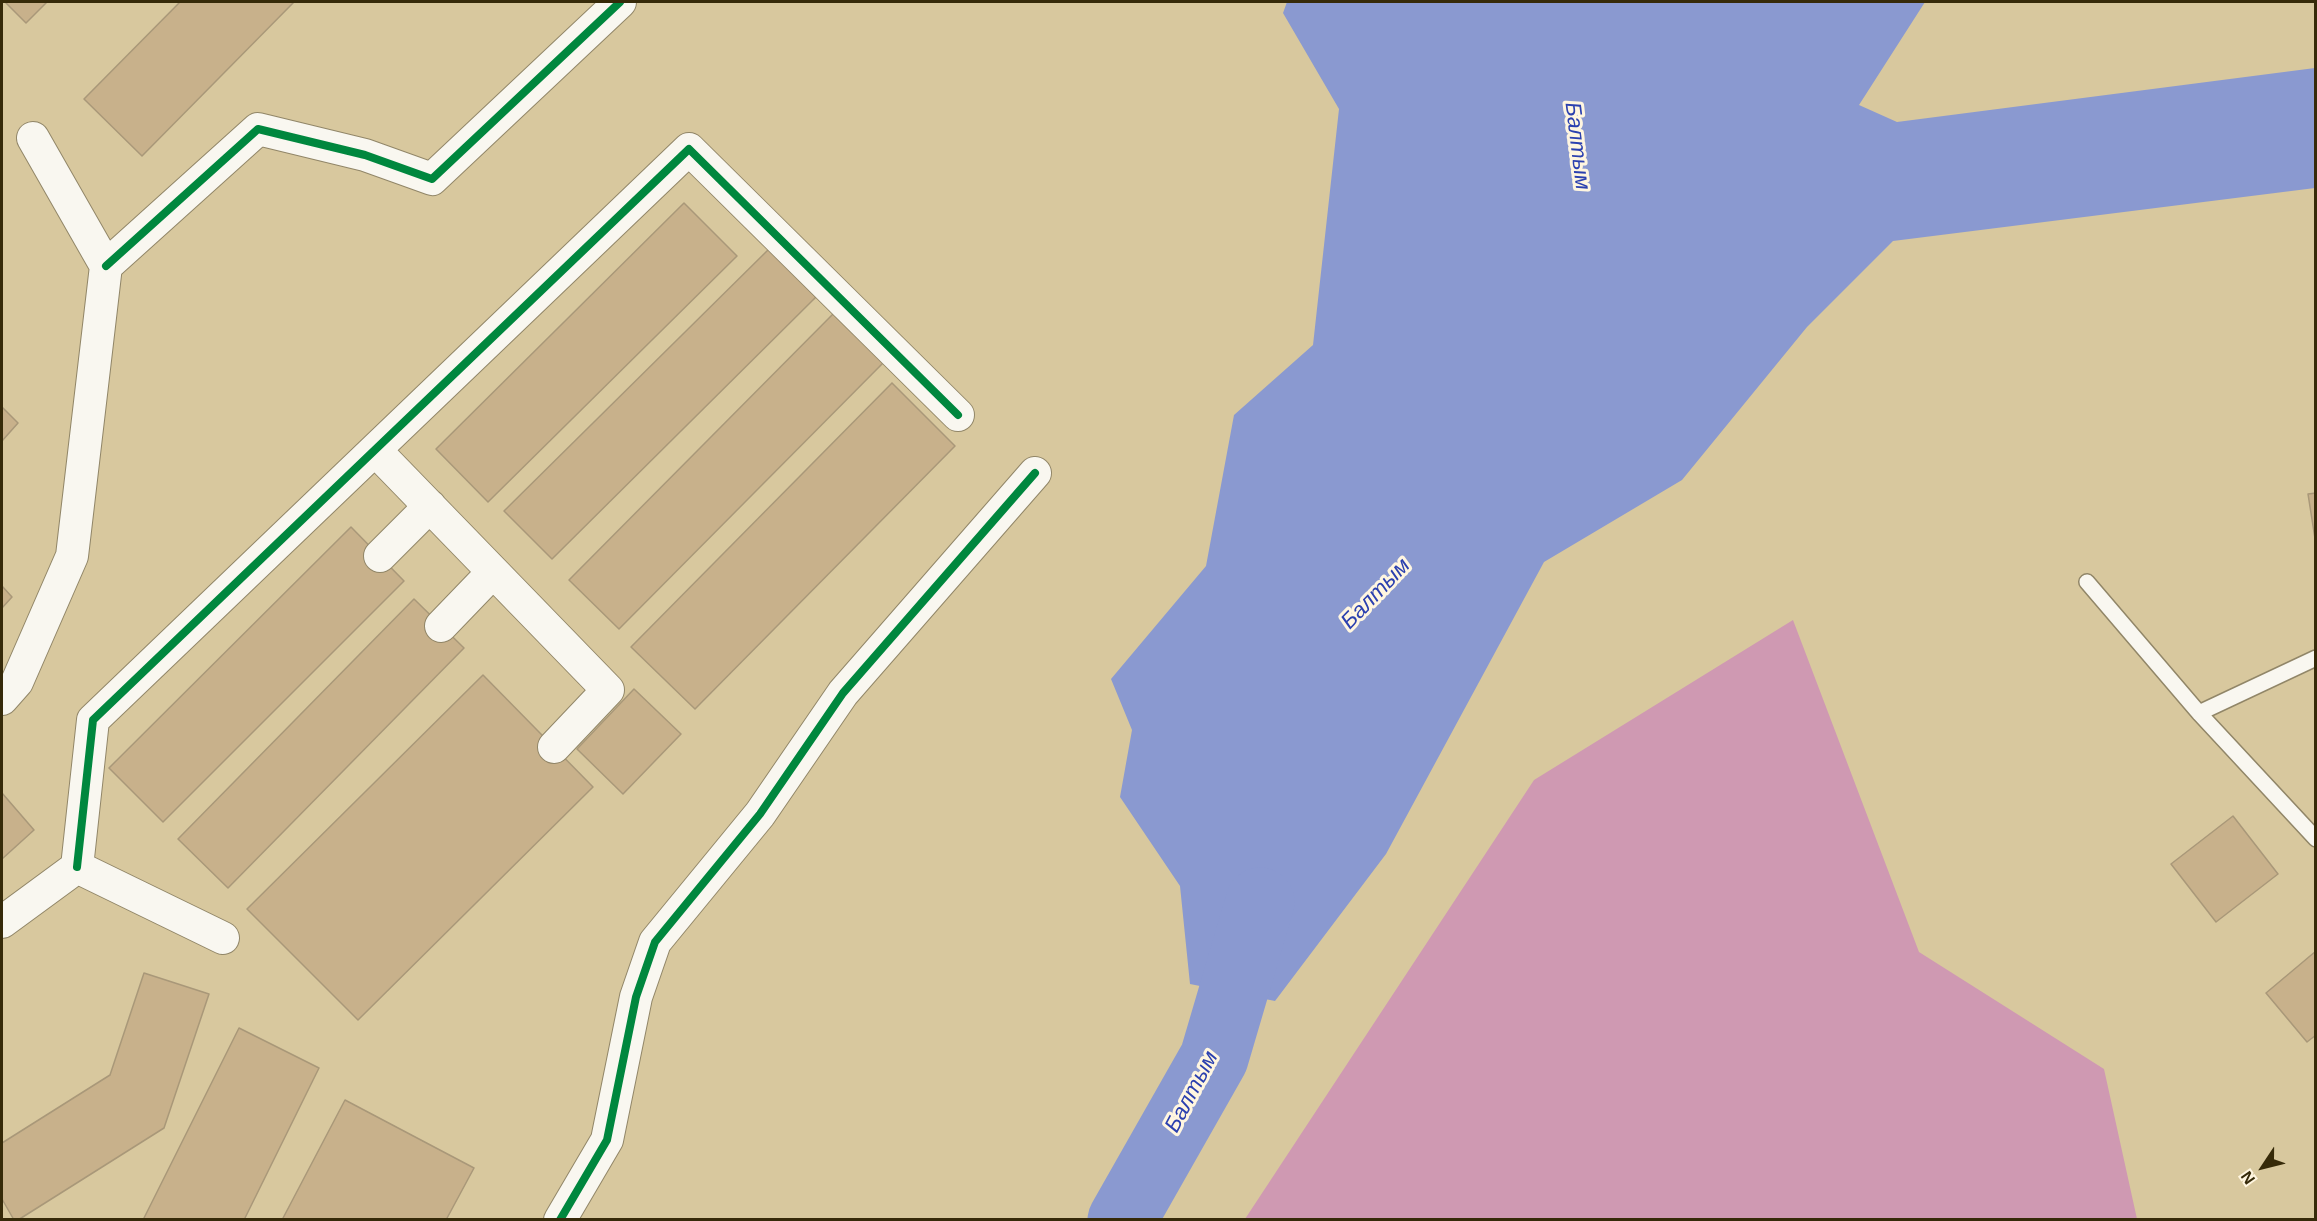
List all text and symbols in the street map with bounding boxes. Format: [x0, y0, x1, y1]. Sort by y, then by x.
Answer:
water label: Балтым [1559, 101, 1595, 191]
water label: Балтым [1336, 553, 1416, 635]
water label: Балтым [1160, 1047, 1224, 1137]
north arrow [2233, 1137, 2293, 1197]
text: N [2238, 1168, 2258, 1187]

